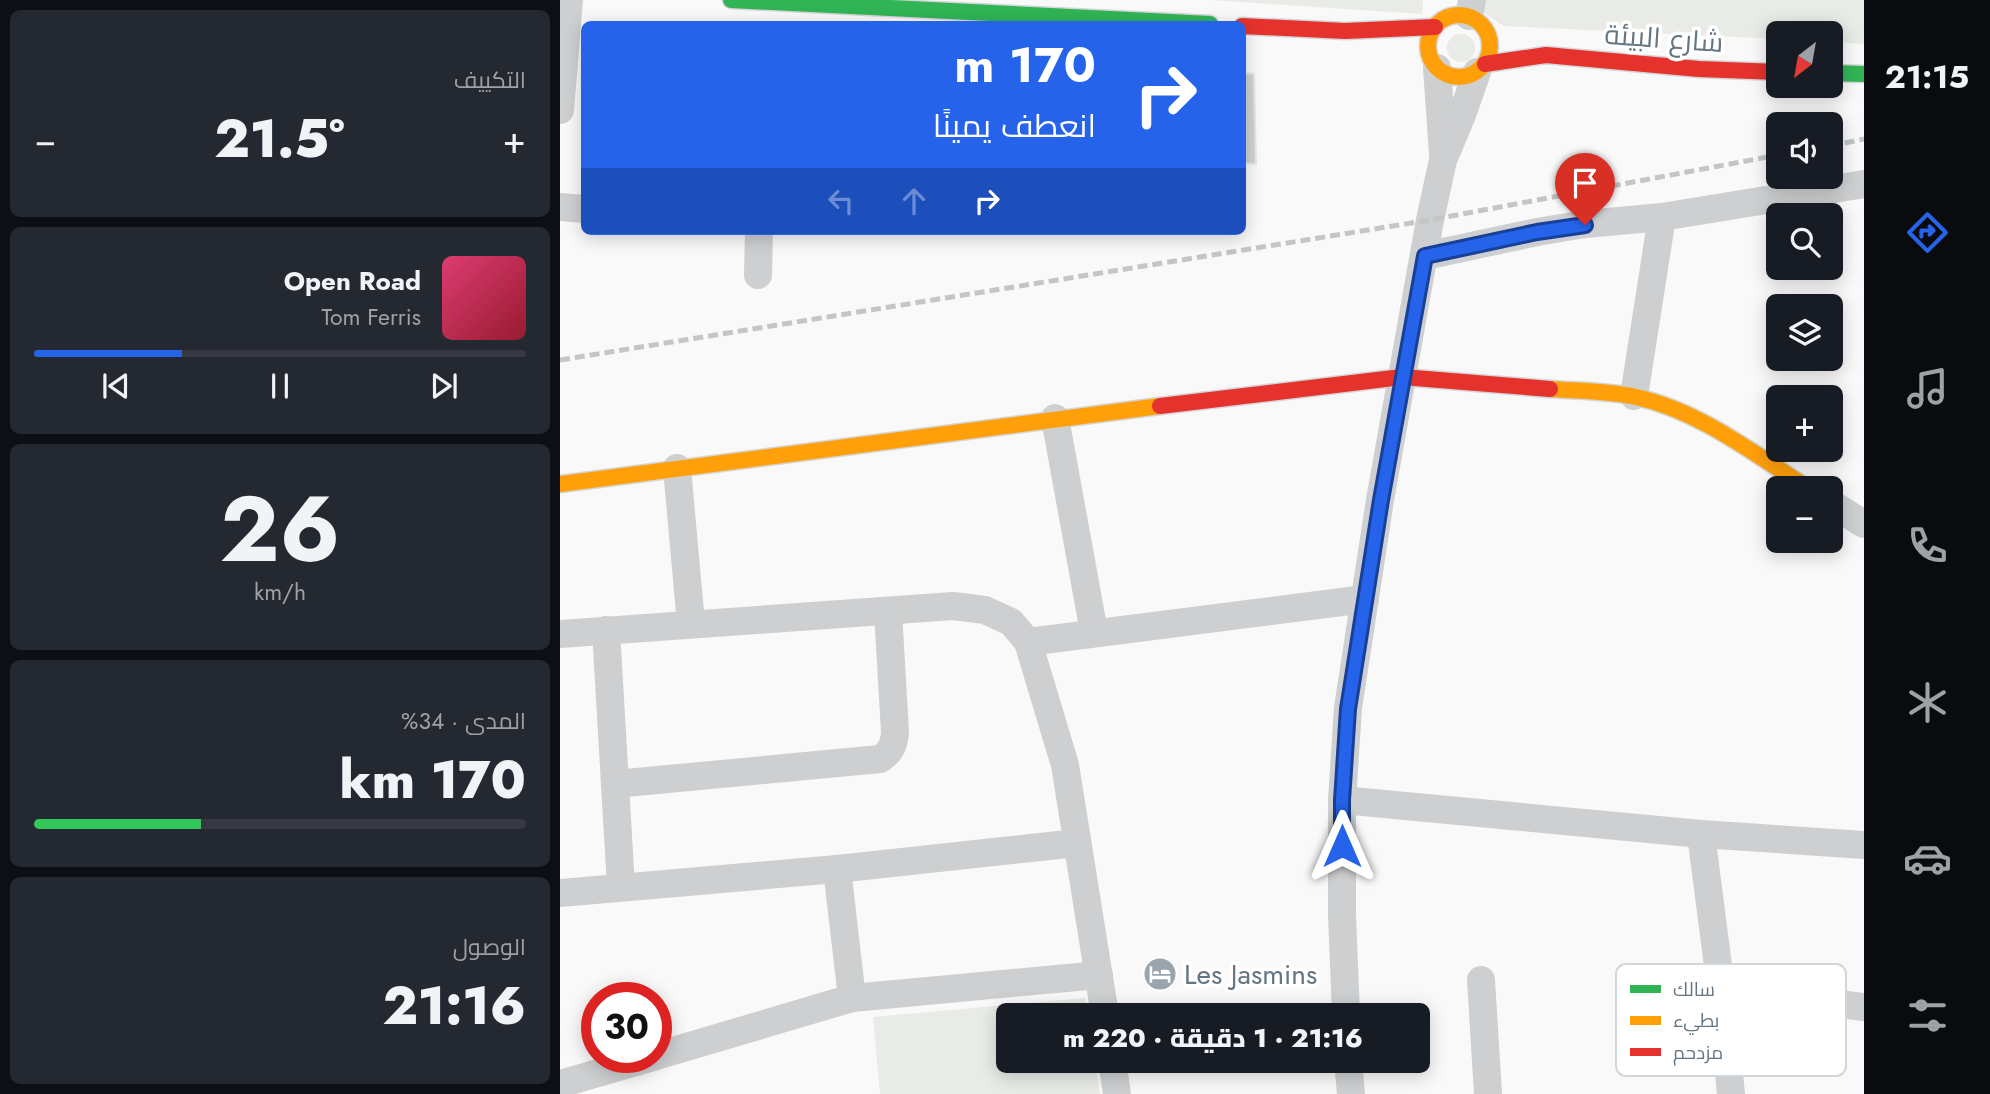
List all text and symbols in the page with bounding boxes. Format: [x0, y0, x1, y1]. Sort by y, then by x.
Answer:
street label: شارع البيئة [1603, 14, 1725, 63]
north arrow [1766, 21, 1843, 98]
map controls [1766, 21, 1843, 553]
text: 170 m [954, 30, 1096, 100]
icon: right [1120, 49, 1211, 140]
text: 21:15 [1885, 54, 1969, 100]
text: التكييف [454, 63, 526, 97]
text: 21.5° [214, 101, 345, 177]
text: انعطف يمينًا [933, 103, 1096, 149]
text: − [34, 112, 56, 167]
text: + [503, 112, 526, 167]
button: sound [1766, 112, 1843, 189]
pin [1555, 153, 1615, 225]
icon: arrive [1566, 164, 1604, 202]
icon: left [822, 182, 860, 220]
icon: ahead [895, 182, 933, 220]
icon: right [968, 182, 1006, 220]
button: search [1766, 203, 1843, 280]
icon: directions [1903, 208, 1952, 257]
text: Open Road [284, 262, 421, 300]
button: layers [1766, 294, 1843, 371]
text: Tom Ferris [322, 300, 421, 334]
icon: music [1903, 364, 1952, 413]
icon: previous [97, 367, 135, 405]
icon: pause [261, 367, 299, 405]
icon: next [425, 367, 463, 405]
button: + [1766, 385, 1843, 462]
text: 26 [220, 464, 340, 595]
button: − [1766, 476, 1843, 553]
icon: phone [1903, 521, 1952, 570]
text: km/h [254, 575, 306, 609]
icon: climate [1903, 678, 1952, 727]
text: المدى · 34% [401, 704, 526, 738]
text: 170 km [340, 742, 526, 818]
position arrow [1305, 809, 1379, 883]
icon: car [1903, 834, 1952, 883]
text: الوصول [453, 930, 526, 964]
place label: Les Jasmins [1184, 954, 1317, 995]
hotel icon: Les Jasmins [1141, 955, 1179, 993]
legend [1616, 964, 1846, 1076]
text: 21:16 [382, 968, 526, 1044]
text: سالك [1673, 976, 1715, 1003]
speed limit sign: 30 [581, 982, 672, 1073]
icon: filters [1903, 991, 1952, 1040]
text: بطيء [1673, 1007, 1719, 1035]
text: 21:16 · 1 دقيقة · 220 m [1063, 1019, 1363, 1057]
text: مزدحم [1673, 1039, 1723, 1066]

